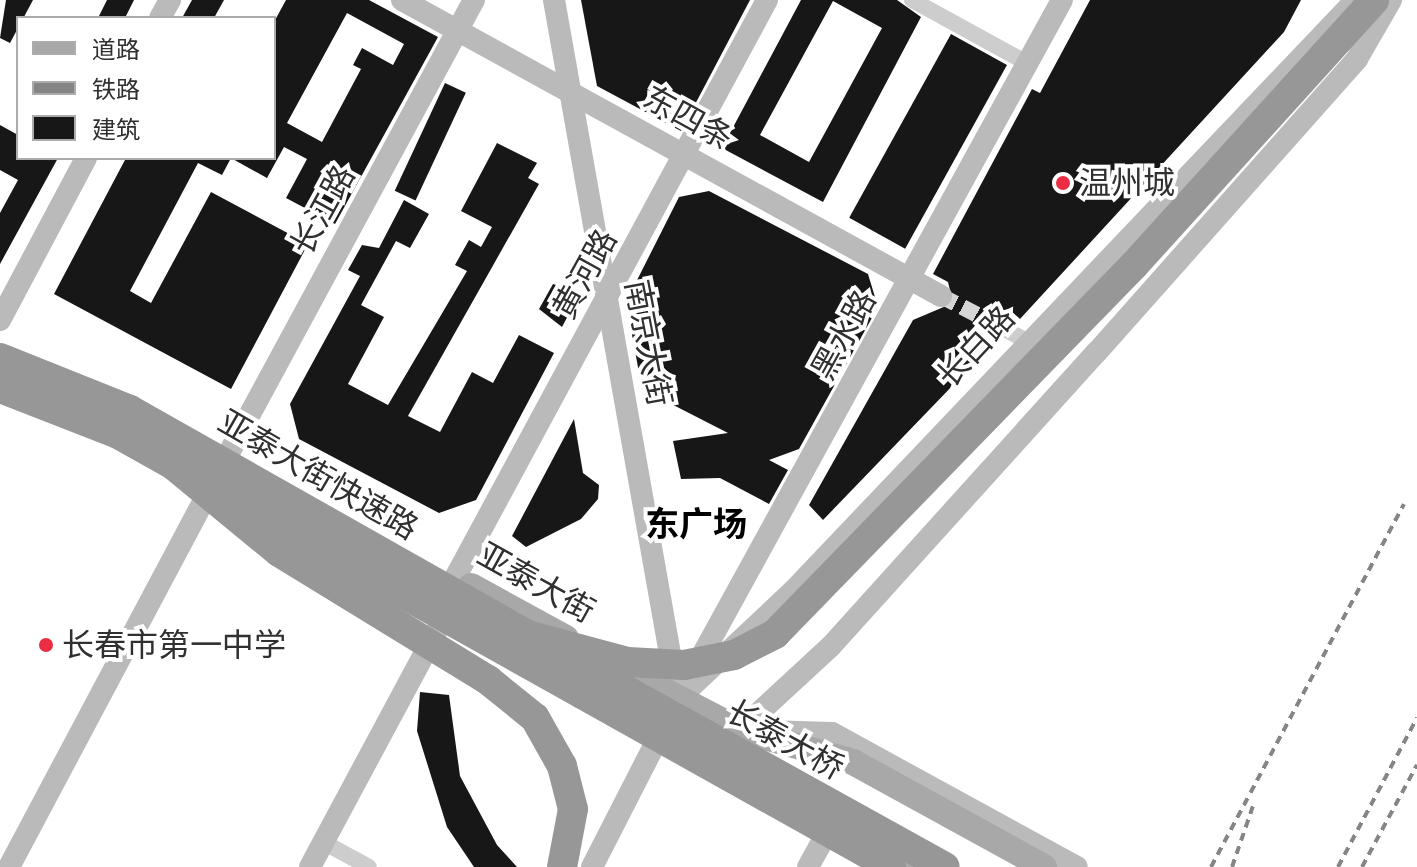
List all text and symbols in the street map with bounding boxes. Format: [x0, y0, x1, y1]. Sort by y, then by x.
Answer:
legend [16, 16, 276, 160]
text: 道路 [92, 32, 140, 67]
text: 铁路 [92, 72, 140, 107]
street label: 东四条 [637, 78, 739, 158]
text: 建筑 [92, 112, 140, 147]
street label: 长江路 [283, 159, 363, 261]
place label: 温州城 [1079, 164, 1175, 202]
marker: 温州城 [1054, 174, 1072, 192]
street label: 黄河路 [545, 223, 625, 325]
street label: 南京大街 [617, 277, 679, 409]
street label: 黑水路 [804, 284, 884, 386]
street label: 长白路 [929, 299, 1023, 395]
street label: 亚泰大街快速路 [211, 402, 425, 548]
district label: 东广场 [645, 505, 747, 545]
street label: 亚泰大街 [471, 535, 601, 631]
place label: 长春市第一中学 [62, 626, 286, 664]
marker: 长春市第一中学 [37, 636, 55, 654]
street label: 长泰大桥 [720, 692, 850, 788]

